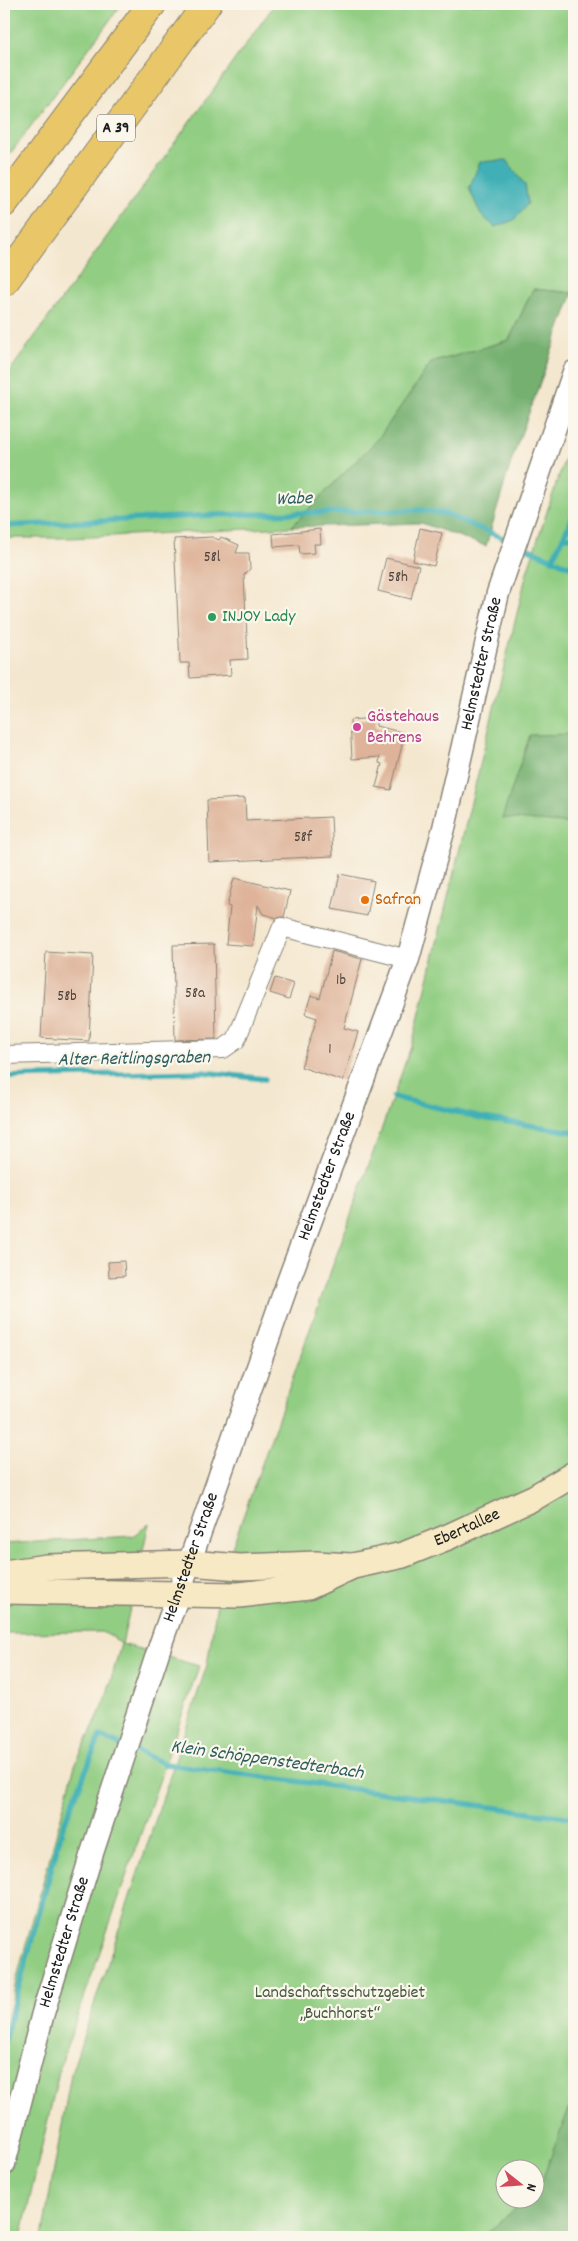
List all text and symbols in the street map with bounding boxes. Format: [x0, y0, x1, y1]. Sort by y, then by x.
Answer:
road number: A 39 [97, 115, 135, 142]
water label: Wabe [275, 486, 314, 514]
house number: 58l [204, 547, 221, 569]
house number: 58h [388, 567, 408, 589]
street label: Helmstedter Straße [454, 595, 509, 733]
place label: INJOY Lady [222, 605, 296, 630]
marker: INJOY Lady [206, 611, 218, 623]
place label: Gästehaus Behrens [367, 705, 439, 751]
marker: Gästehaus Behrens [351, 721, 363, 733]
house number: 58f [294, 827, 313, 849]
place label: Safran [375, 888, 421, 913]
marker: Safran [359, 894, 371, 906]
house number: 1b [336, 970, 346, 992]
house number: 58a [185, 983, 206, 1005]
house number: 58b [57, 986, 77, 1008]
house number: 1 [328, 1039, 332, 1061]
water label: Alter Reitlingsgraben [58, 1045, 212, 1075]
street label: Helmstedter Straße [292, 1108, 363, 1244]
street label: Helmstedter Straße [157, 1489, 225, 1626]
street label: Ebertallee [430, 1502, 504, 1554]
water label: Klein Schöppenstedterbach [169, 1734, 366, 1788]
street label: Helmstedter Straße [33, 1873, 97, 2011]
park label: Landschaftsschutzgebiet „Buchhorst“ [255, 1981, 426, 2027]
north arrow [496, 2158, 546, 2208]
text: N [520, 2181, 541, 2194]

